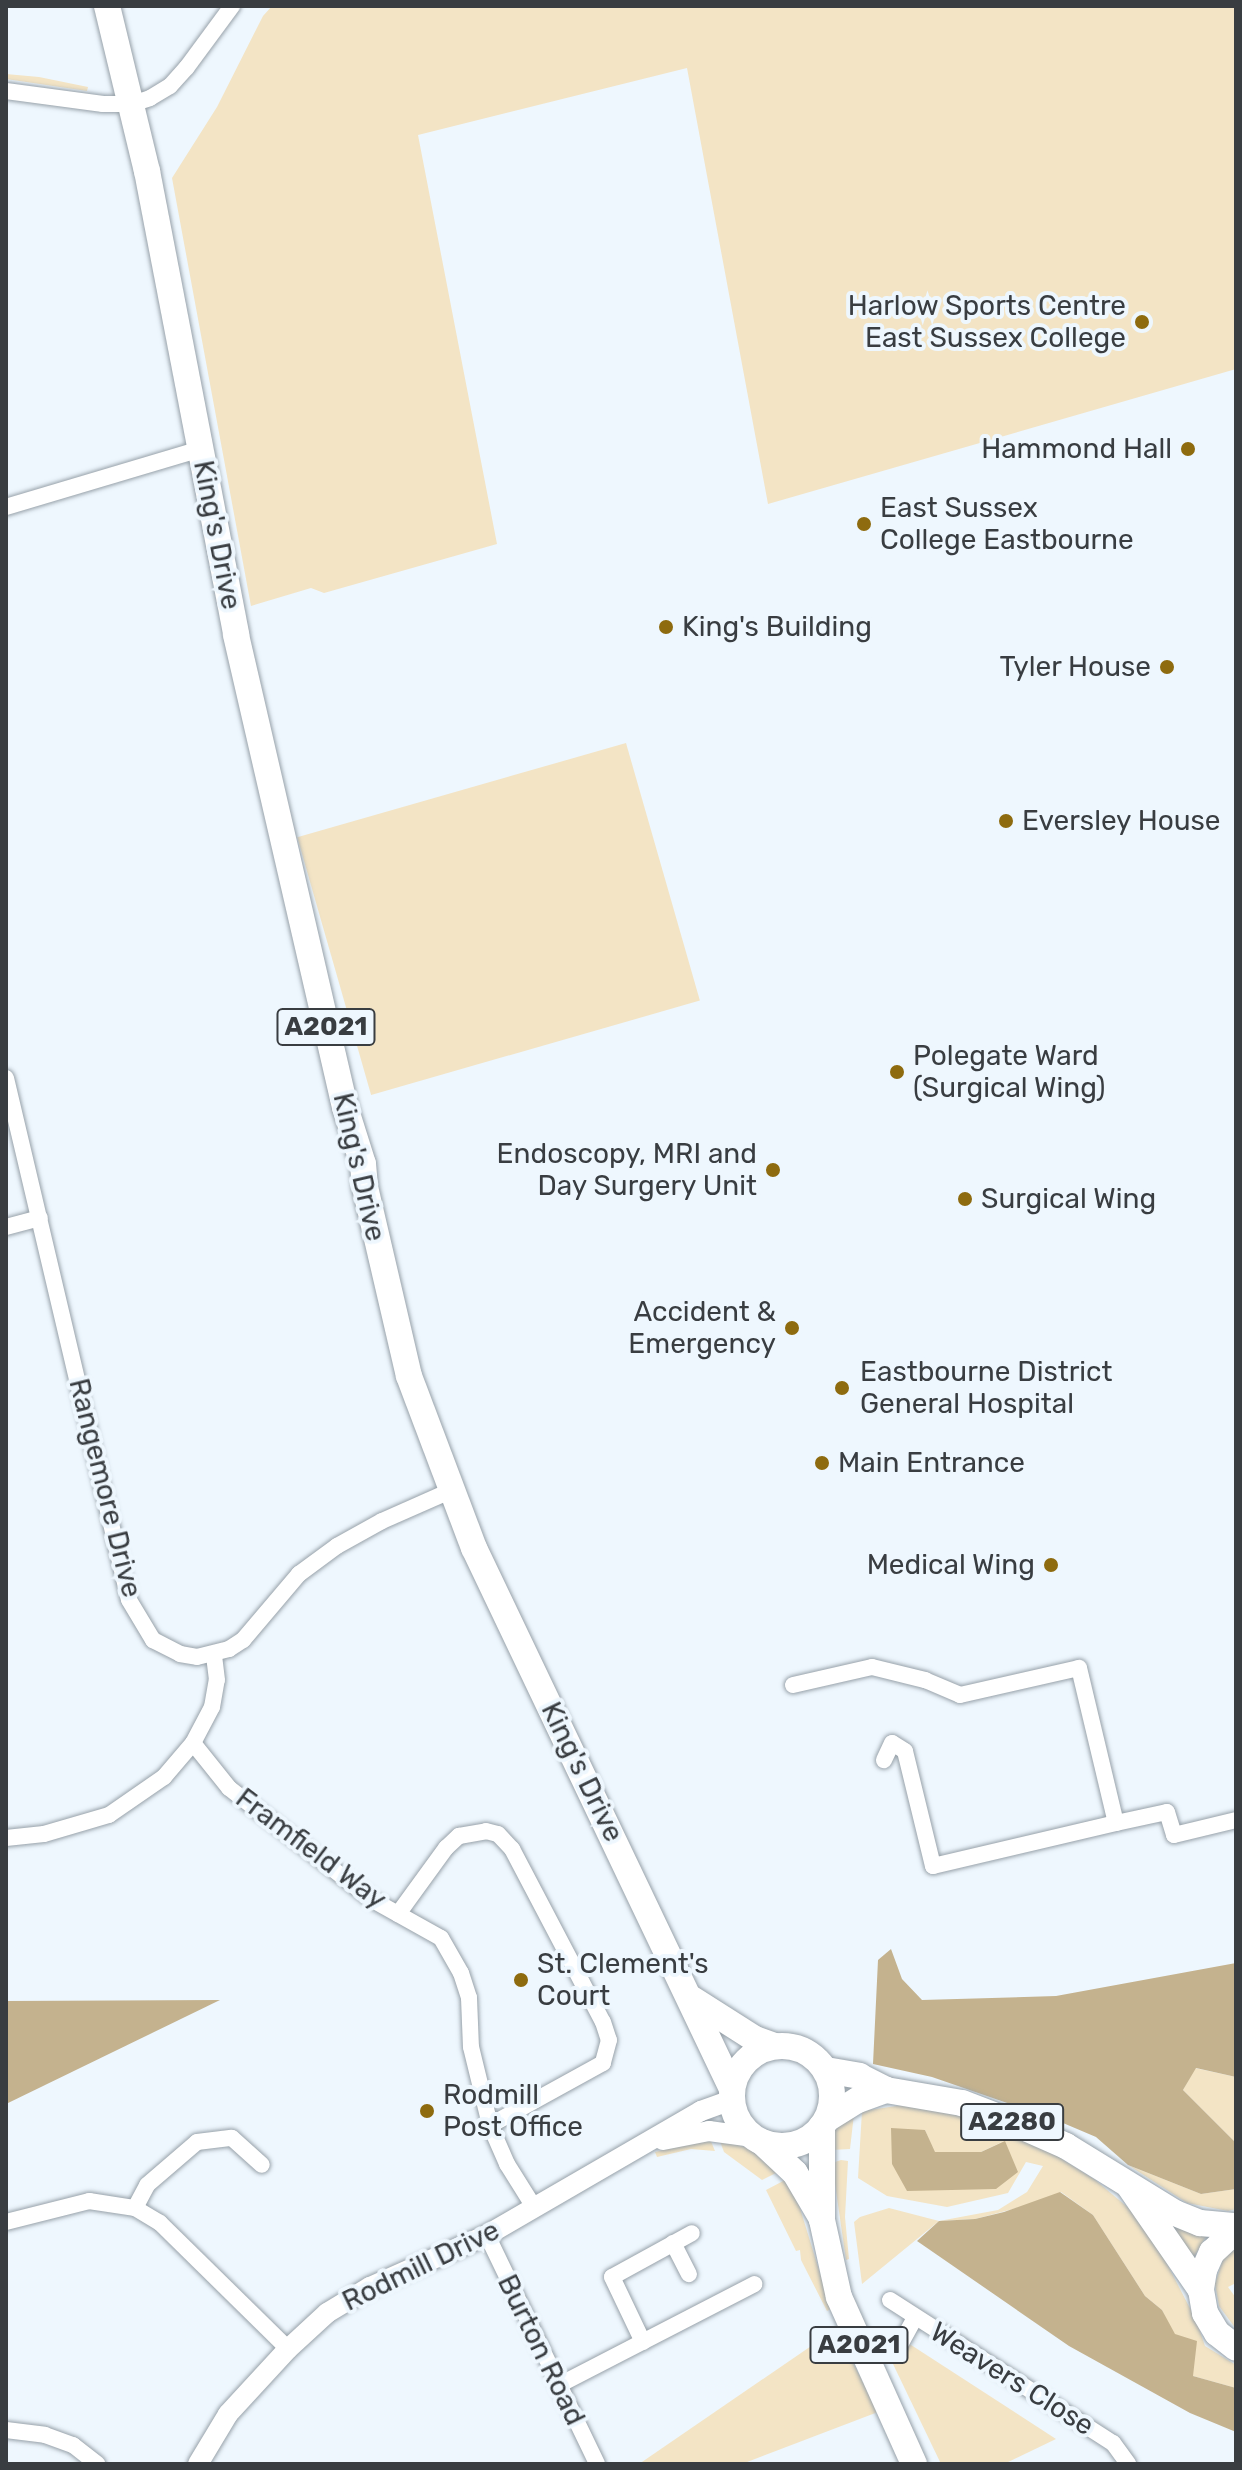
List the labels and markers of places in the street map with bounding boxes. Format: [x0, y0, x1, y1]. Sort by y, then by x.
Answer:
place label: Harlow Sports Centre East Sussex College [847, 289, 1126, 355]
marker: Harlow Sports Centre East Sussex College [1133, 313, 1151, 331]
place label: Hammond Hall [981, 432, 1172, 466]
marker: Hammond Hall [1179, 440, 1197, 458]
place label: East Sussex College Eastbourne [880, 491, 1134, 557]
marker: East Sussex College Eastbourne [855, 515, 873, 533]
place label: King's Building [682, 610, 872, 644]
marker: King's Building [657, 618, 675, 636]
place label: Tyler House [999, 650, 1151, 684]
marker: Tyler House [1158, 658, 1176, 676]
place label: Eversley House [1022, 804, 1221, 838]
marker: Eversley House [997, 812, 1015, 830]
place label: Polegate Ward (Surgical Wing) [913, 1039, 1106, 1105]
marker: Polegate Ward (Surgical Wing) [888, 1063, 906, 1081]
place label: Endoscopy, MRI and Day Surgery Unit [497, 1137, 757, 1203]
marker: Endoscopy, MRI and Day Surgery Unit [764, 1161, 782, 1179]
place label: Surgical Wing [981, 1182, 1157, 1216]
marker: Surgical Wing [956, 1190, 974, 1208]
place label: Accident & Emergency [628, 1295, 776, 1361]
marker: Accident & Emergency [783, 1319, 801, 1337]
place label: Eastbourne District General Hospital [860, 1355, 1112, 1421]
marker: Eastbourne District General Hospital [831, 1377, 853, 1399]
place label: Main Entrance [838, 1446, 1025, 1480]
marker: Main Entrance [813, 1454, 831, 1472]
place label: Medical Wing [866, 1548, 1035, 1582]
marker: Medical Wing [1042, 1556, 1060, 1574]
place label: St. Clement's Court [537, 1947, 708, 2013]
marker: St. Clement's Court [512, 1971, 530, 1989]
place label: Rodmill Post Office [443, 2078, 583, 2144]
marker: Rodmill Post Office [418, 2102, 436, 2120]

